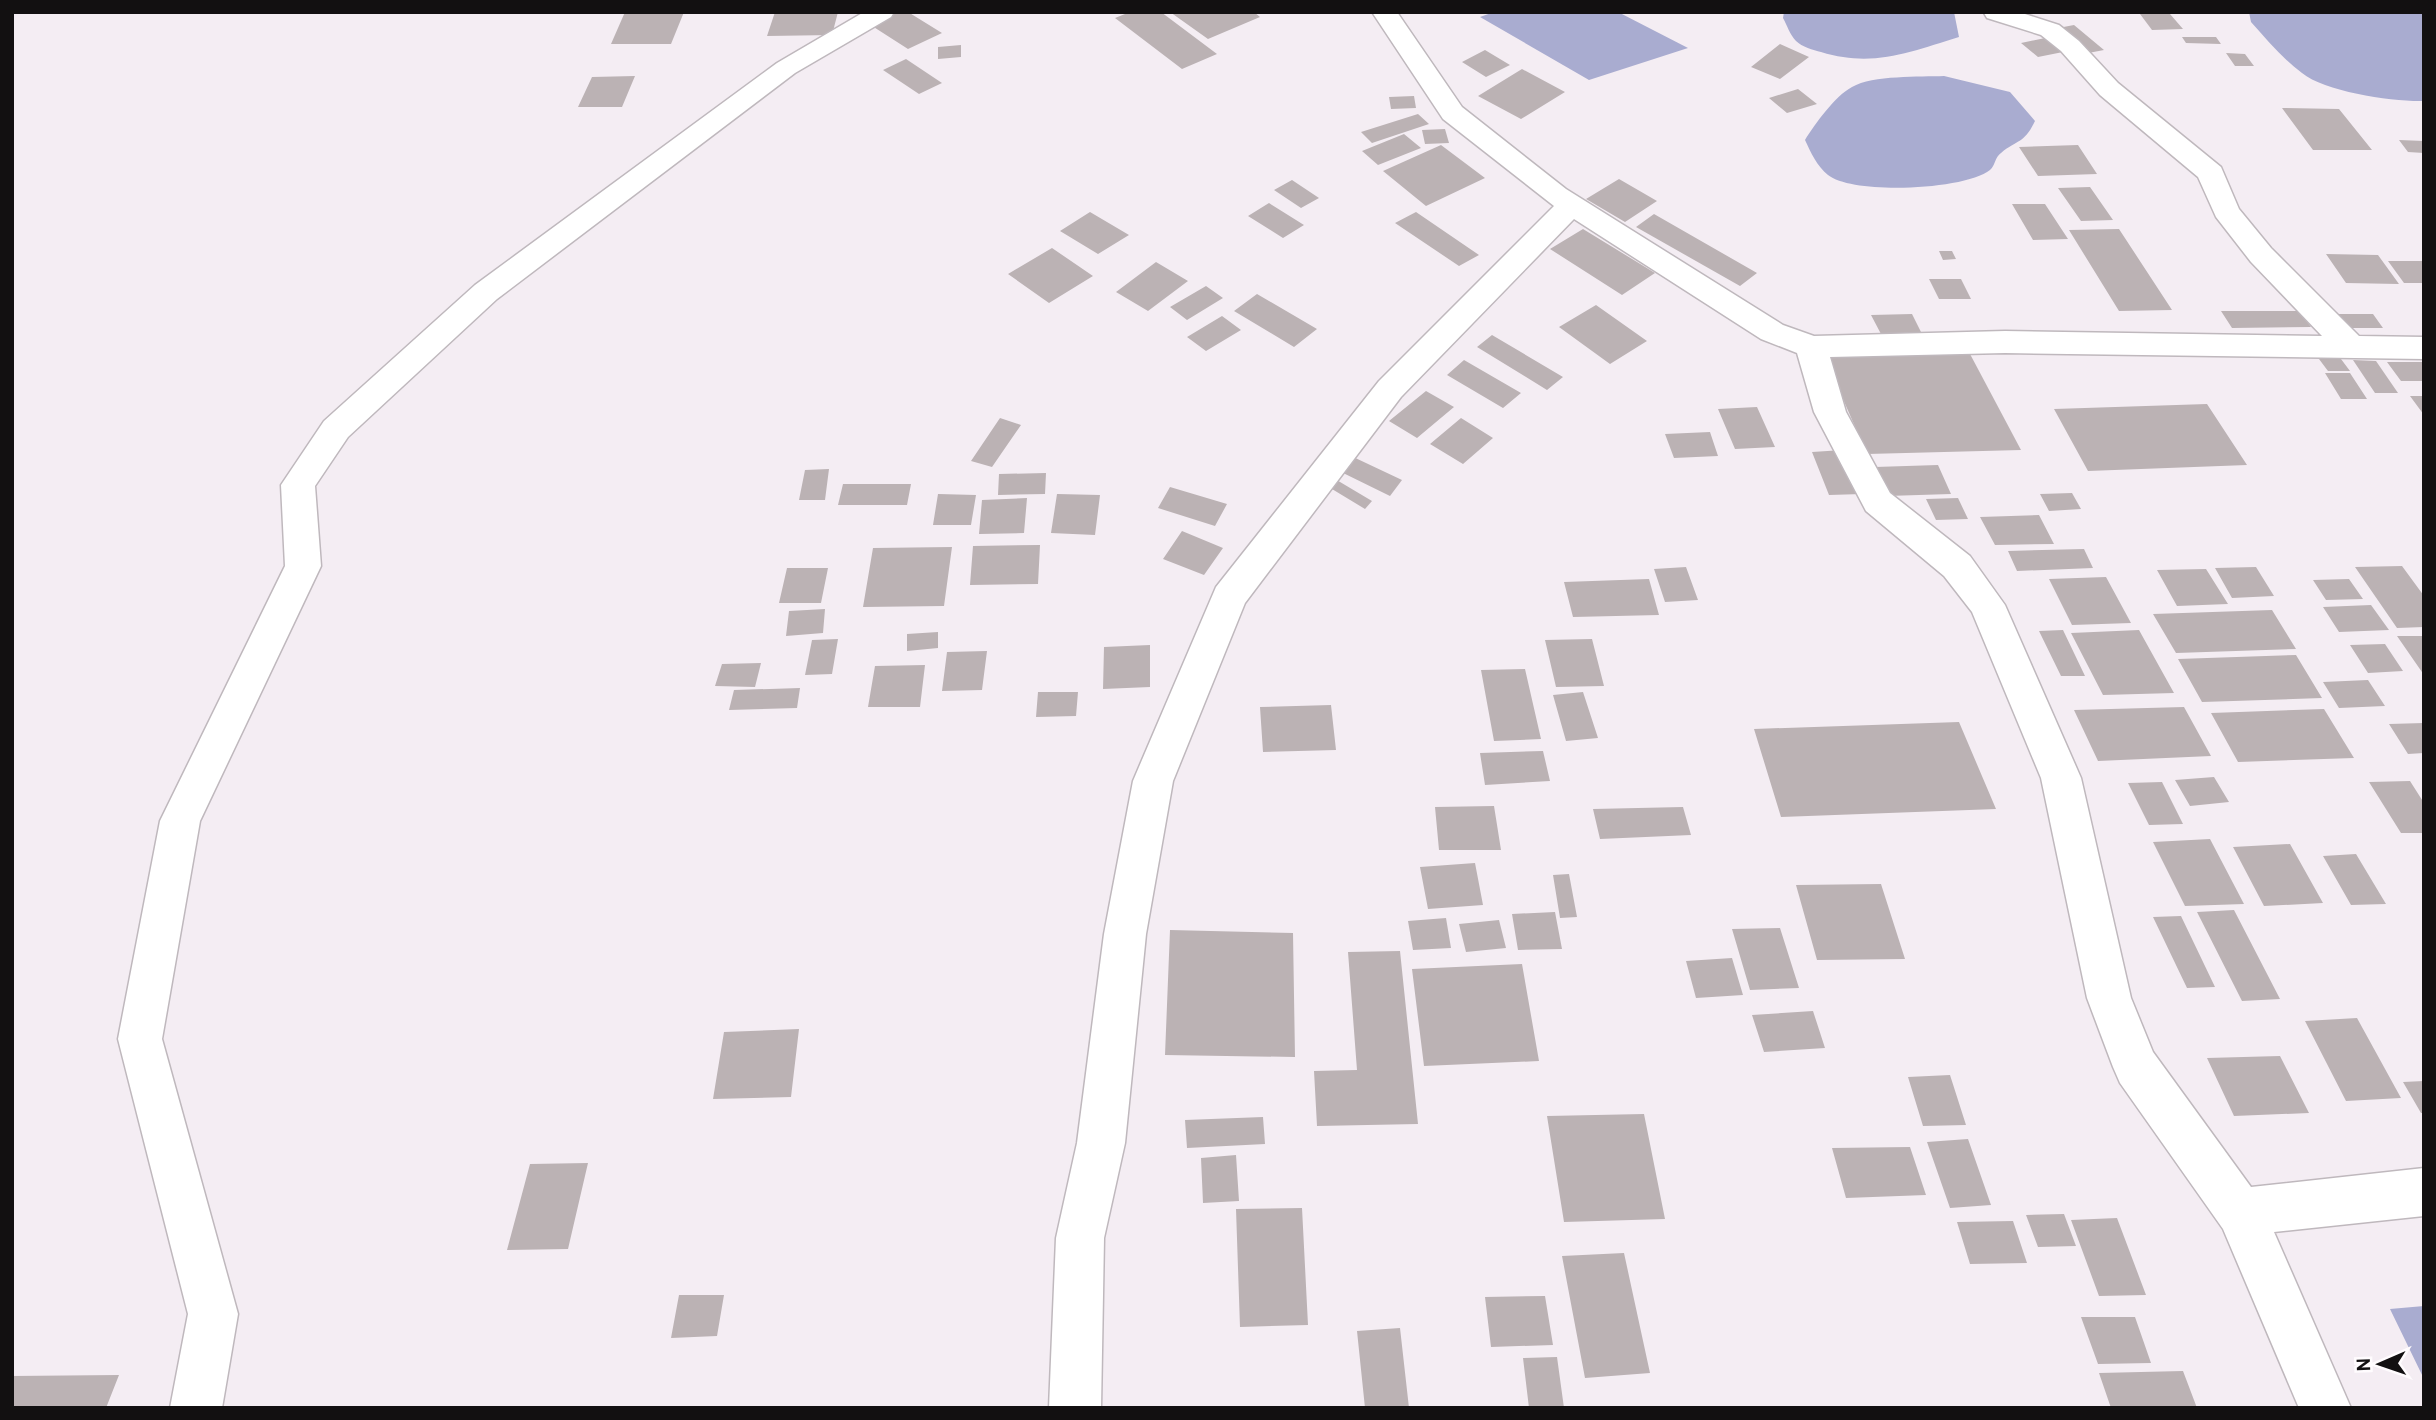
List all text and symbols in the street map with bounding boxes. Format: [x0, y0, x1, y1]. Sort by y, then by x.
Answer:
north arrow [2345, 1329, 2415, 1399]
text: N [2353, 1357, 2377, 1372]

